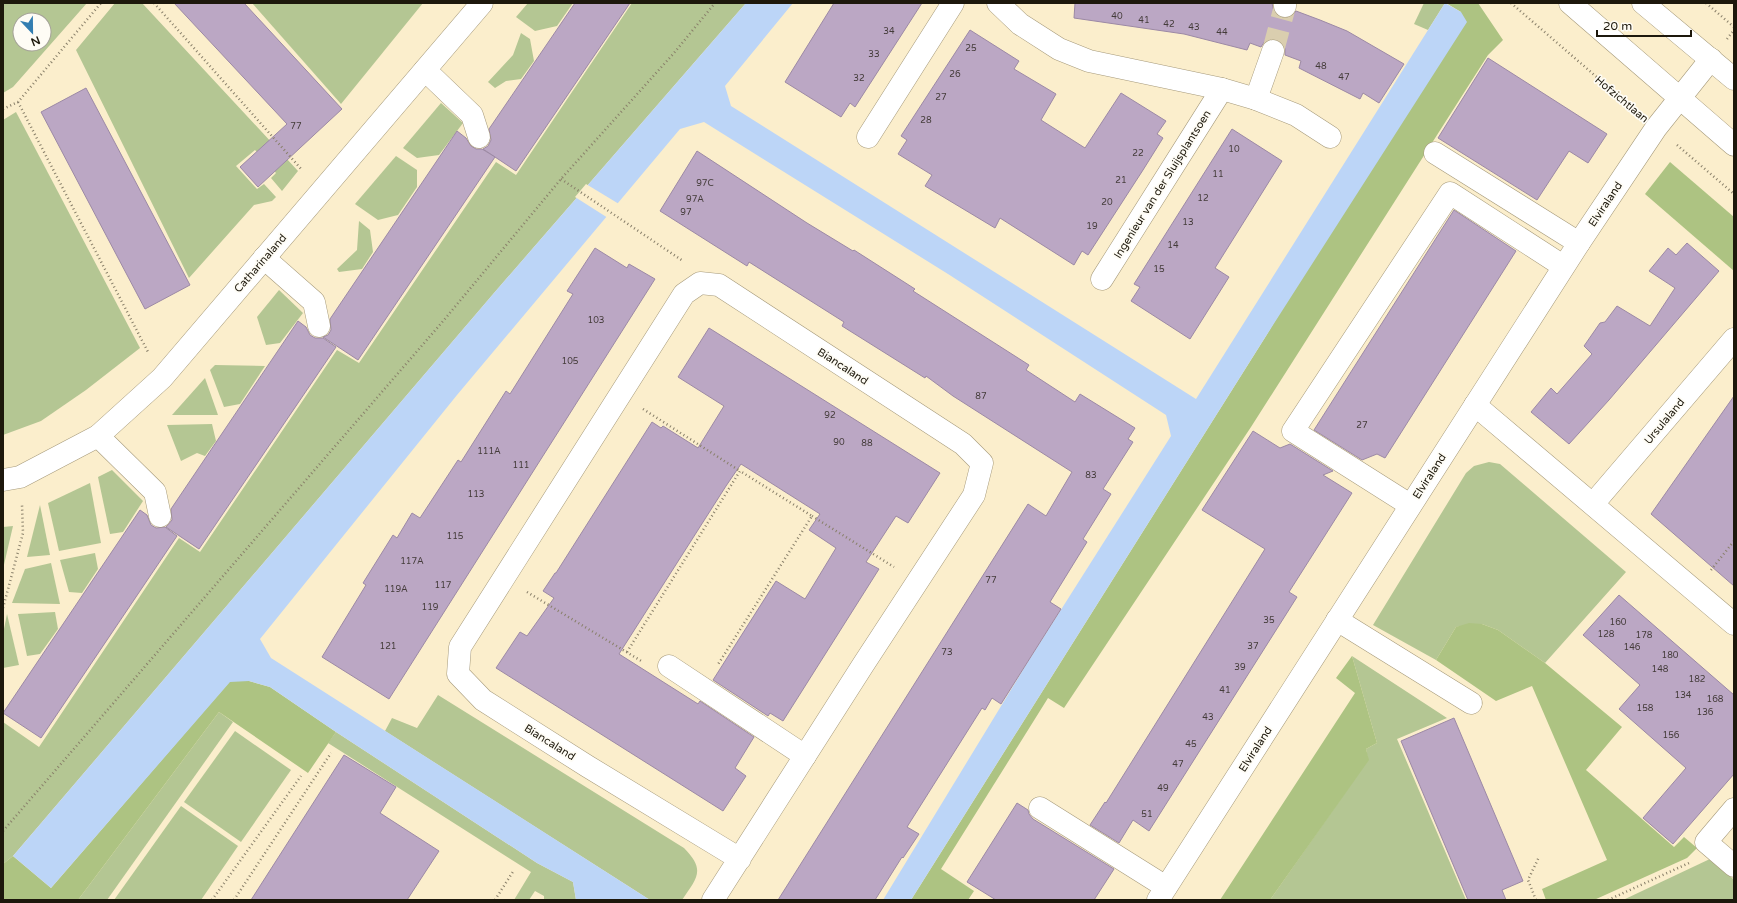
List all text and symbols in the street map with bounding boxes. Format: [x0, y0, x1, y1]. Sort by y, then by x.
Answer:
house number: 40 [1111, 11, 1123, 22]
north arrow [12, 12, 52, 52]
scale bar [1597, 12, 1691, 38]
house number: 41 [1138, 15, 1150, 26]
house number: 42 [1163, 19, 1175, 30]
text: 20 m [1603, 19, 1632, 33]
house number: 43 [1188, 22, 1200, 33]
house number: 34 [883, 26, 895, 37]
house number: 44 [1216, 27, 1228, 38]
text: N [29, 33, 42, 48]
house number: 25 [965, 43, 977, 54]
house number: 33 [868, 49, 880, 60]
house number: 48 [1315, 61, 1327, 72]
house number: 26 [949, 69, 961, 80]
house number: 47 [1338, 72, 1350, 83]
house number: 32 [853, 73, 865, 84]
street label: Hofzichtlaan [1592, 73, 1651, 125]
house number: 27 [935, 92, 947, 103]
street label: Ingenieur van der Sluijsplantsoen [1111, 108, 1214, 261]
house number: 28 [920, 115, 932, 126]
house number: 77 [290, 121, 302, 132]
house number: 10 [1228, 144, 1240, 155]
house number: 22 [1132, 148, 1144, 159]
house number: 11 [1212, 169, 1224, 180]
house number: 21 [1115, 175, 1127, 186]
house number: 97C [696, 178, 714, 189]
street label: Elviraland [1586, 179, 1625, 229]
house number: 12 [1197, 193, 1209, 204]
house number: 97A [686, 194, 704, 205]
house number: 20 [1101, 197, 1113, 208]
house number: 97 [680, 207, 692, 218]
house number: 13 [1182, 217, 1194, 228]
house number: 19 [1086, 221, 1098, 232]
street label: Catharinaland [231, 231, 289, 295]
house number: 14 [1167, 240, 1179, 251]
house number: 15 [1153, 264, 1165, 275]
house number: 103 [588, 315, 604, 326]
street label: Biancaland [815, 345, 871, 388]
house number: 105 [562, 356, 579, 367]
house number: 87 [975, 391, 987, 402]
street label: Ursulaland [1641, 396, 1687, 447]
house number: 92 [824, 410, 836, 421]
house number: 27 [1356, 420, 1368, 431]
house number: 90 [833, 437, 845, 448]
house number: 88 [861, 438, 873, 449]
house number: 111A [477, 446, 501, 457]
street label: Elviraland [1410, 451, 1449, 501]
house number: 111 [513, 460, 529, 471]
house number: 83 [1085, 470, 1097, 481]
house number: 113 [468, 489, 484, 500]
house number: 115 [447, 531, 464, 542]
house number: 117A [400, 556, 424, 567]
house number: 77 [985, 575, 997, 586]
house number: 117 [435, 580, 452, 591]
house number: 119A [384, 584, 408, 595]
house number: 119 [422, 602, 439, 613]
house number: 35 [1263, 615, 1275, 626]
house number: 160 [1610, 617, 1627, 628]
house number: 128 [1598, 629, 1615, 640]
house number: 178 [1636, 630, 1653, 641]
house number: 121 [380, 641, 396, 652]
house number: 37 [1247, 641, 1259, 652]
house number: 146 [1624, 642, 1641, 653]
house number: 73 [941, 647, 953, 658]
house number: 180 [1662, 650, 1679, 661]
house number: 39 [1234, 662, 1246, 673]
house number: 148 [1652, 664, 1669, 675]
house number: 182 [1689, 674, 1705, 685]
house number: 41 [1219, 685, 1231, 696]
house number: 134 [1675, 690, 1692, 701]
house number: 168 [1707, 694, 1724, 705]
house number: 158 [1637, 703, 1654, 714]
house number: 136 [1697, 707, 1714, 718]
house number: 43 [1202, 712, 1214, 723]
street label: Biancaland [522, 722, 578, 763]
street label: Elviraland [1236, 724, 1275, 774]
house number: 156 [1663, 730, 1680, 741]
house number: 45 [1185, 739, 1197, 750]
house number: 47 [1172, 759, 1184, 770]
house number: 49 [1157, 783, 1169, 794]
house number: 51 [1141, 809, 1153, 820]

